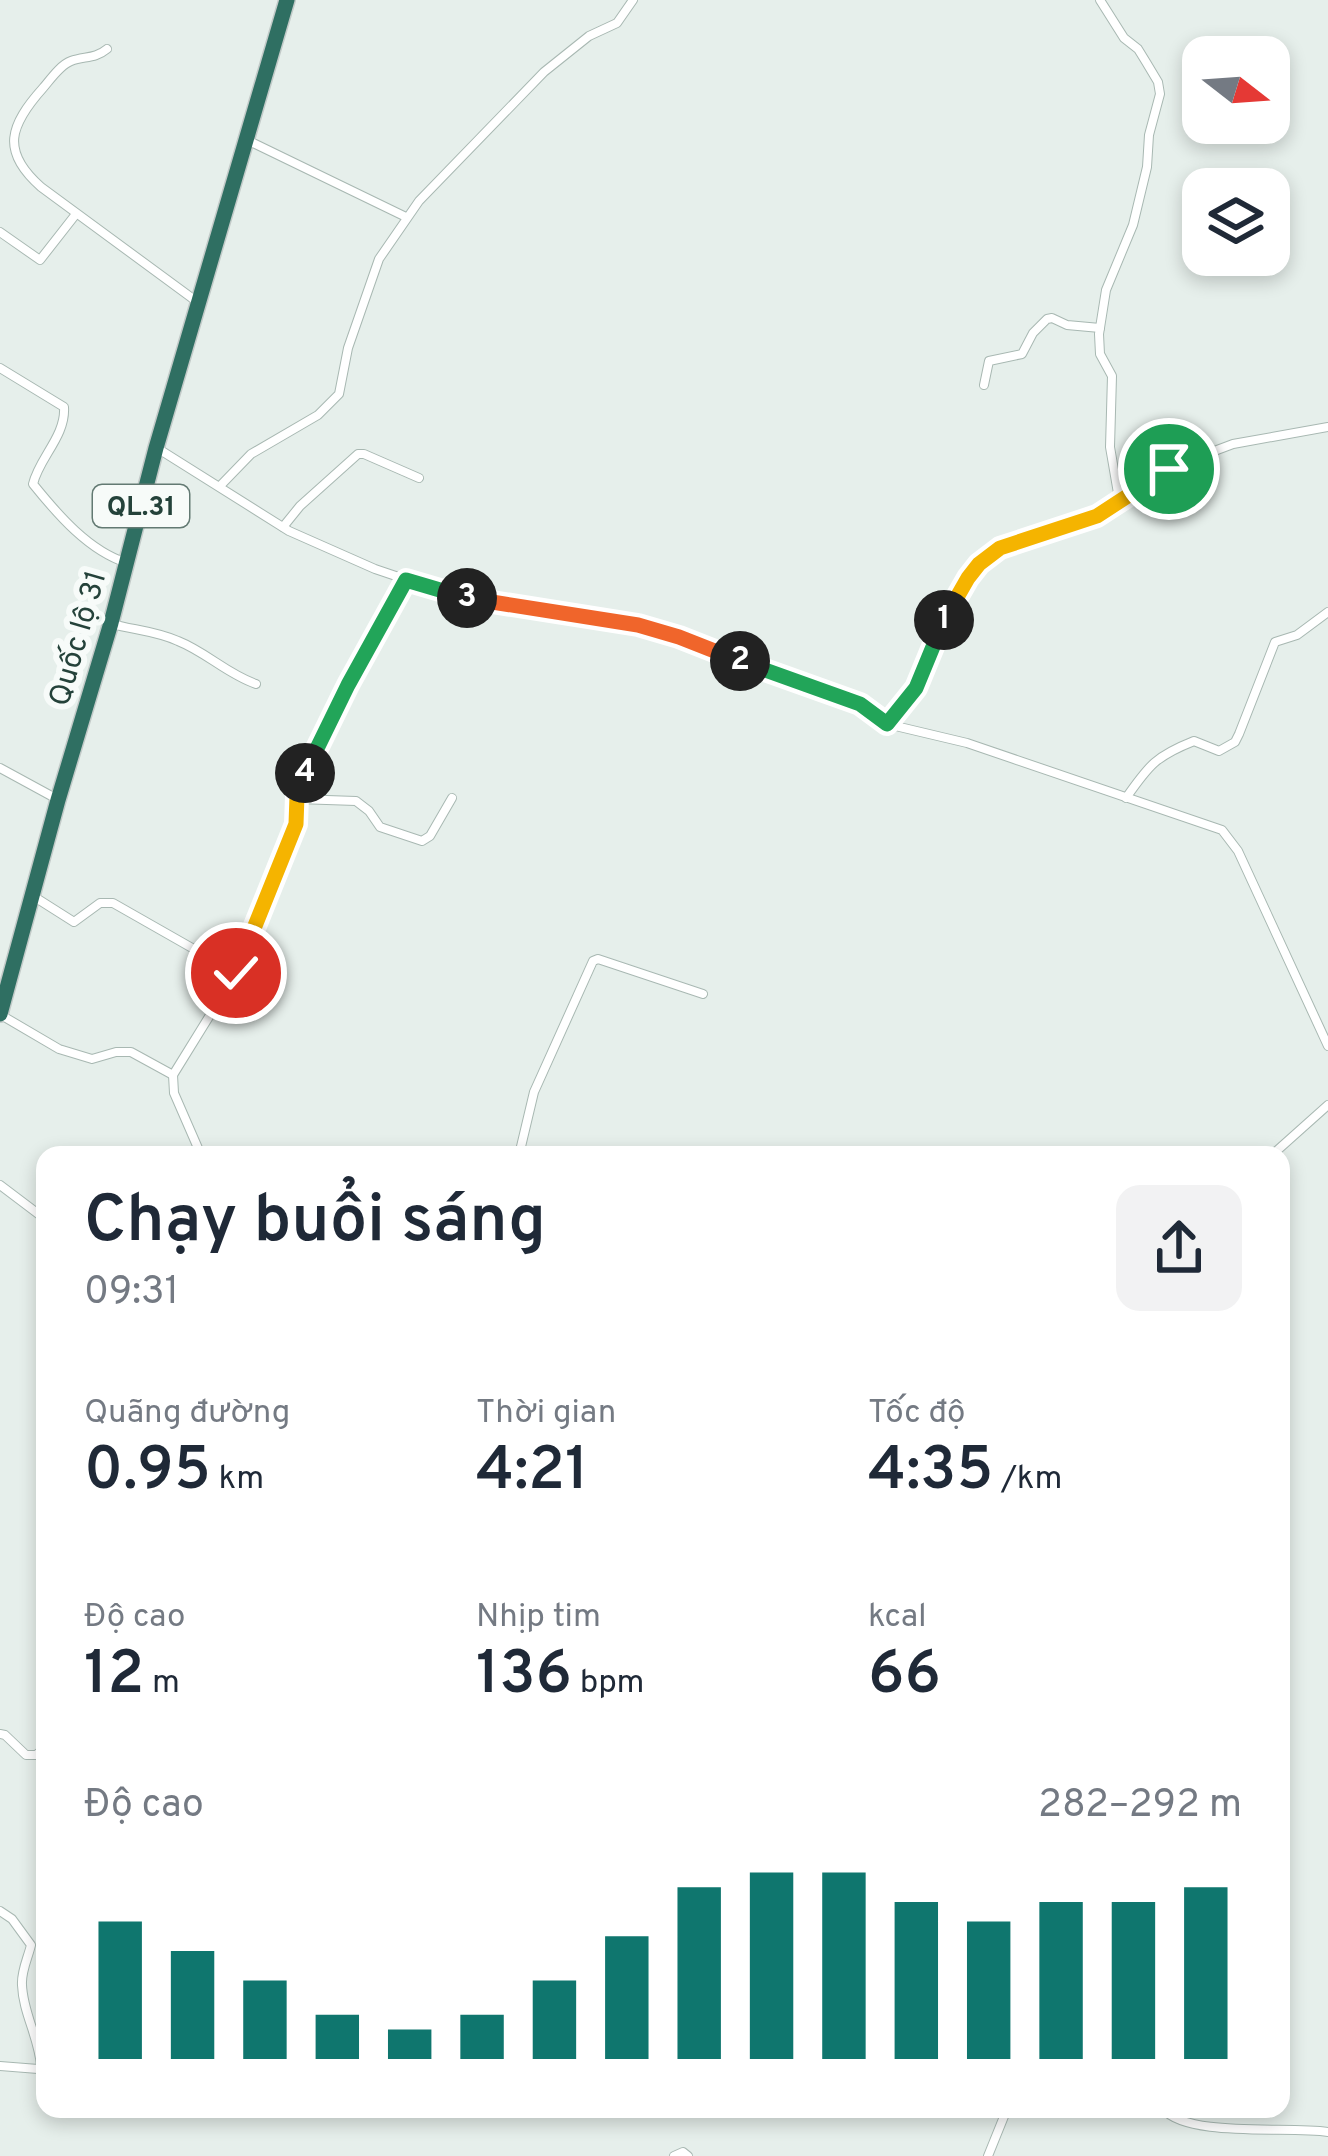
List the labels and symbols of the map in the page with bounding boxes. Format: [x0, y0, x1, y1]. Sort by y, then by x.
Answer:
north arrow [1182, 36, 1290, 144]
pin [1118, 418, 1220, 520]
road number: QL.31 [93, 485, 189, 527]
street label: Quốc lộ 31 [41, 566, 116, 711]
pin: 3 [437, 568, 497, 628]
pin: 1 [914, 590, 974, 650]
pin: 2 [710, 631, 770, 691]
pin: 4 [275, 743, 335, 803]
pin [185, 922, 287, 1024]

